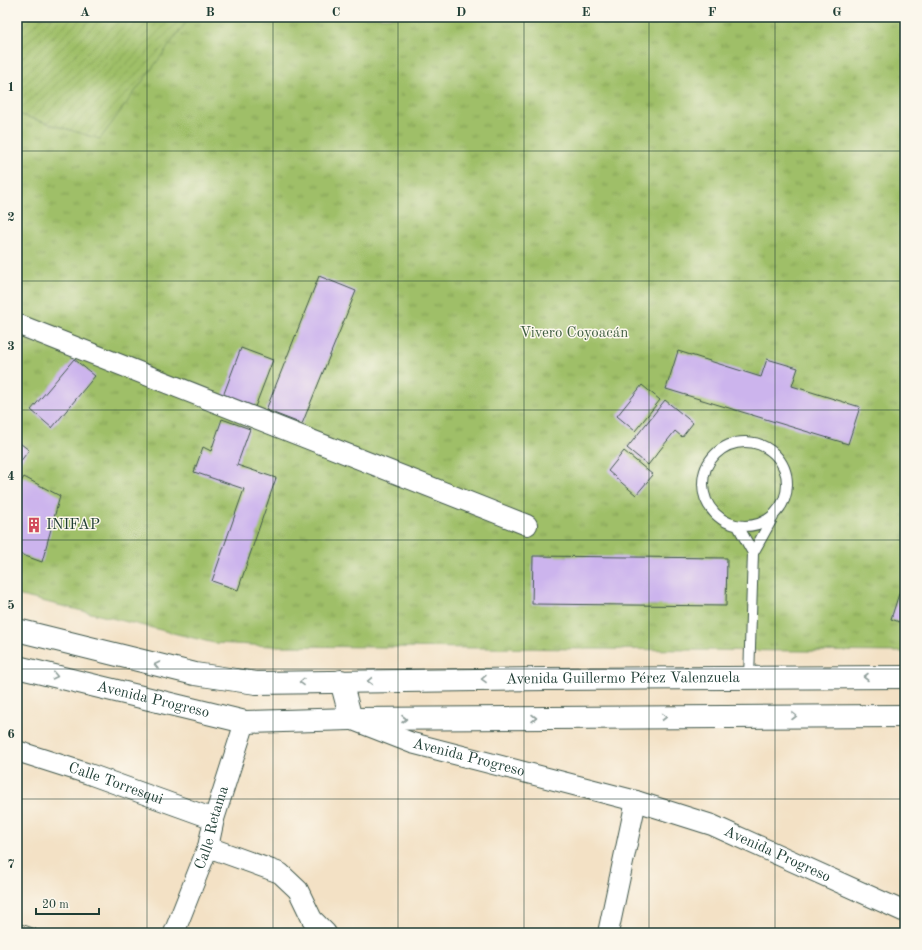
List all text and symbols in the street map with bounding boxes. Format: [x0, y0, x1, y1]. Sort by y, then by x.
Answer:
text: A [80, 6, 90, 19]
text: B [205, 6, 215, 19]
text: C [332, 6, 340, 19]
text: D [456, 6, 466, 19]
text: E [582, 6, 591, 19]
text: F [708, 6, 717, 19]
text: G [832, 6, 842, 19]
text: 1 [7, 81, 15, 94]
text: 2 [7, 211, 15, 224]
park label: Vivero Coyoacán [520, 326, 628, 341]
text: 3 [7, 340, 15, 353]
text: 4 [7, 470, 15, 483]
building icon: INIFAP [25, 516, 43, 534]
place label: INIFAP [46, 518, 100, 533]
text: 5 [7, 599, 15, 612]
one-way arrow [154, 661, 160, 669]
street label: Avenida Guillermo Pérez Valenzuela [506, 670, 741, 687]
one-way arrow [52, 672, 58, 680]
one-way arrow [863, 673, 869, 681]
one-way arrow [481, 675, 487, 684]
one-way arrow [367, 677, 373, 685]
one-way arrow [299, 678, 305, 686]
street label: Avenida Progreso [95, 679, 211, 721]
one-way arrow [791, 712, 797, 720]
one-way arrow [661, 713, 667, 721]
one-way arrow [531, 714, 537, 722]
one-way arrow [401, 715, 407, 723]
text: 6 [7, 728, 15, 741]
street label: Avenida Progreso [411, 736, 526, 779]
street label: Calle Torresqui [67, 760, 165, 807]
street label: Calle Retama [192, 784, 232, 872]
street label: Avenida Progreso [722, 824, 833, 885]
text: 7 [7, 858, 15, 871]
scale bar [36, 890, 99, 916]
text: 20 m [42, 899, 69, 911]

